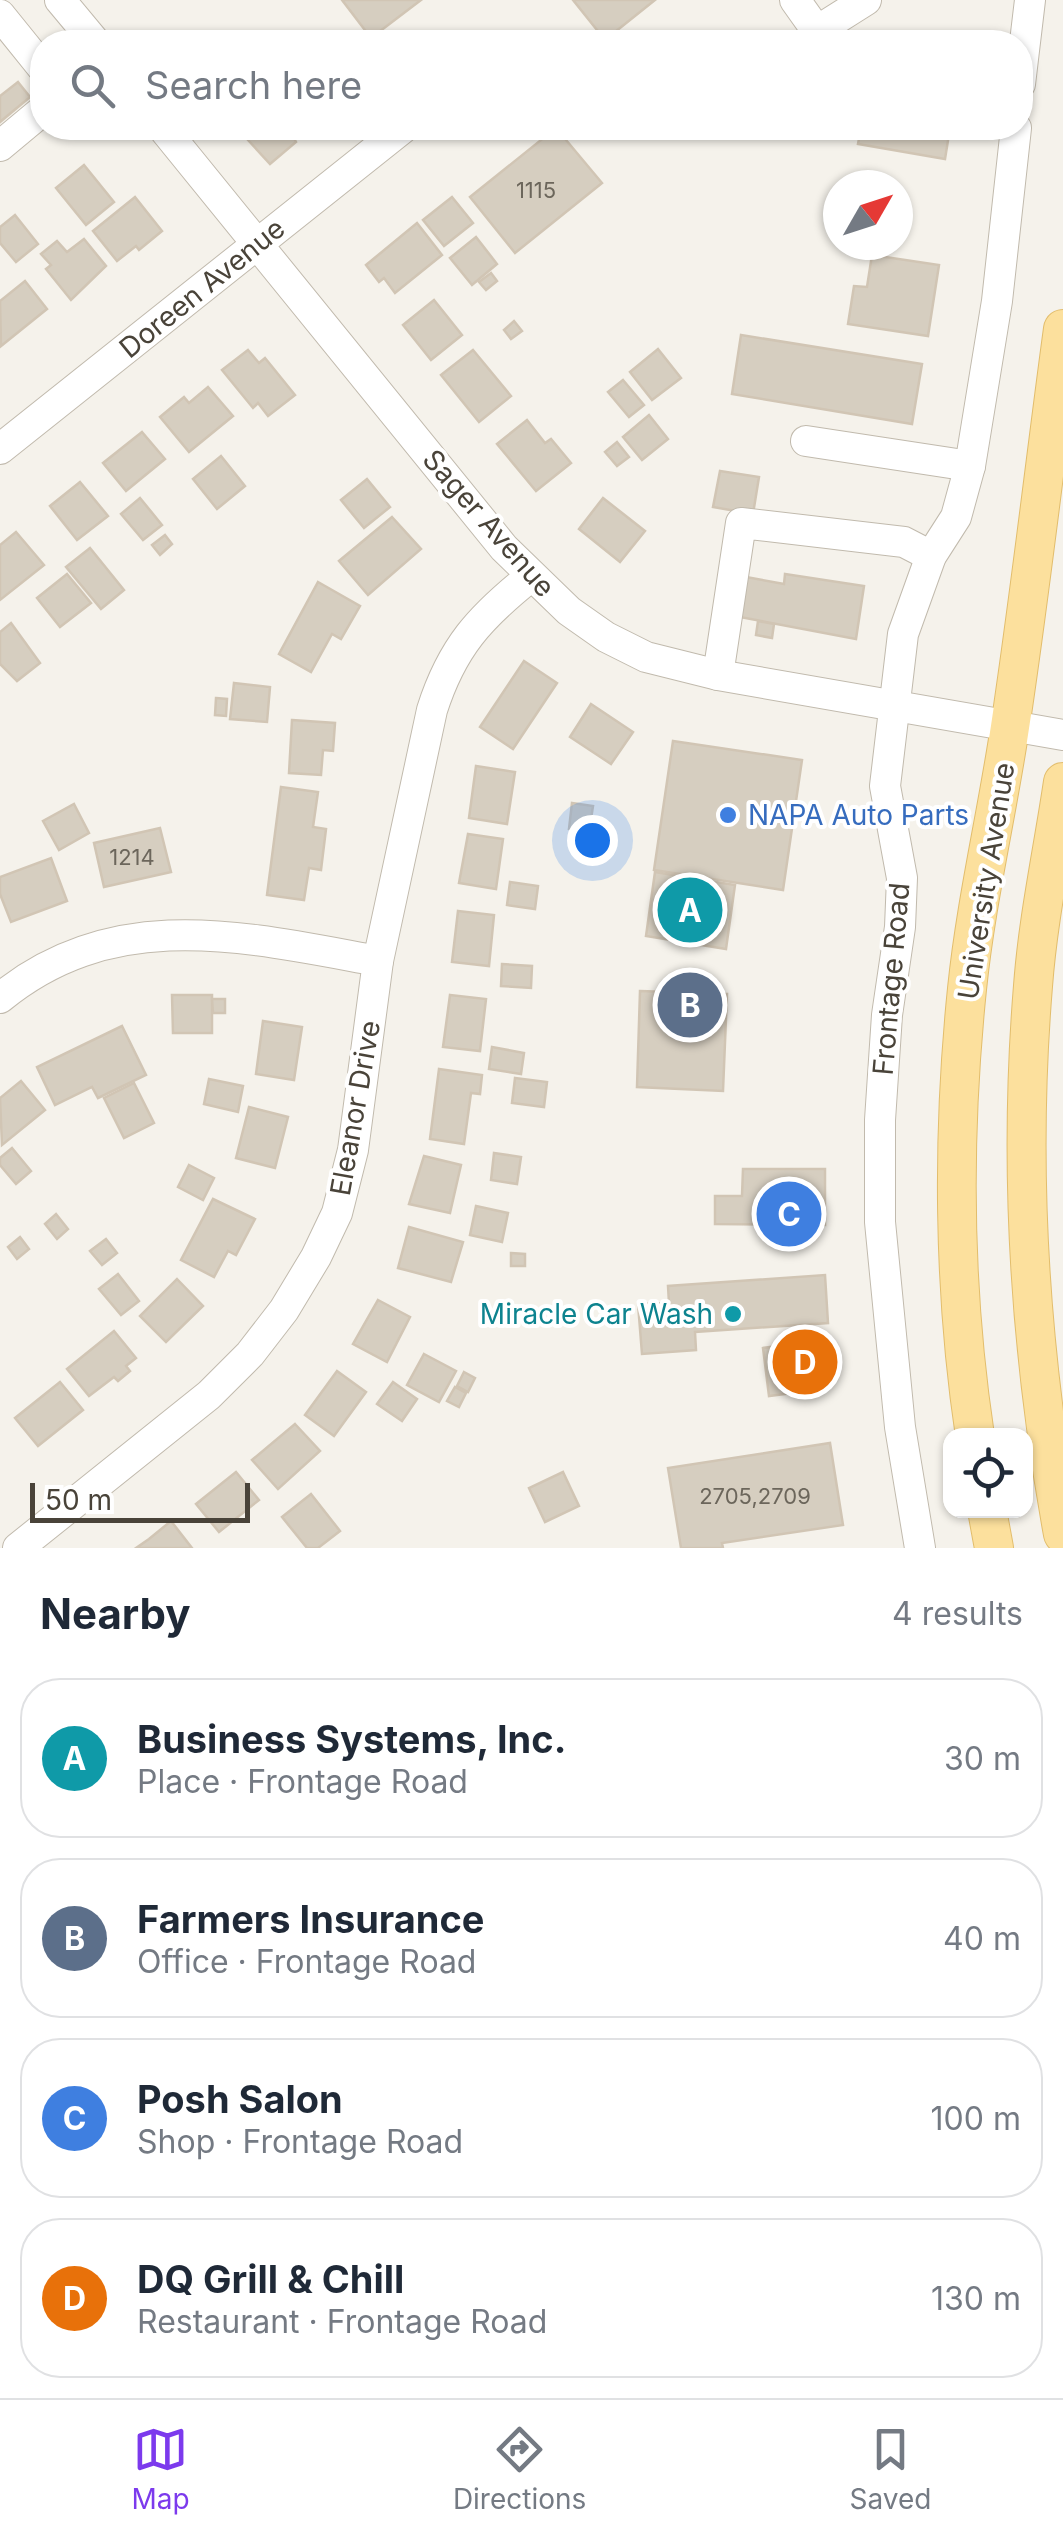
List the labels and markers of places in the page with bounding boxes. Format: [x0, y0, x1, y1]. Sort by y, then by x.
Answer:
place label: NAPA Auto Parts [748, 798, 969, 832]
marker: NAPA Auto Parts [717, 804, 739, 826]
pin: A [658, 872, 722, 948]
pin: B [658, 968, 722, 1042]
pin: C [756, 1176, 822, 1252]
place label: Miracle Car Wash [480, 1297, 713, 1331]
marker: Miracle Car Wash [722, 1303, 744, 1325]
pin: D [772, 1324, 838, 1400]

